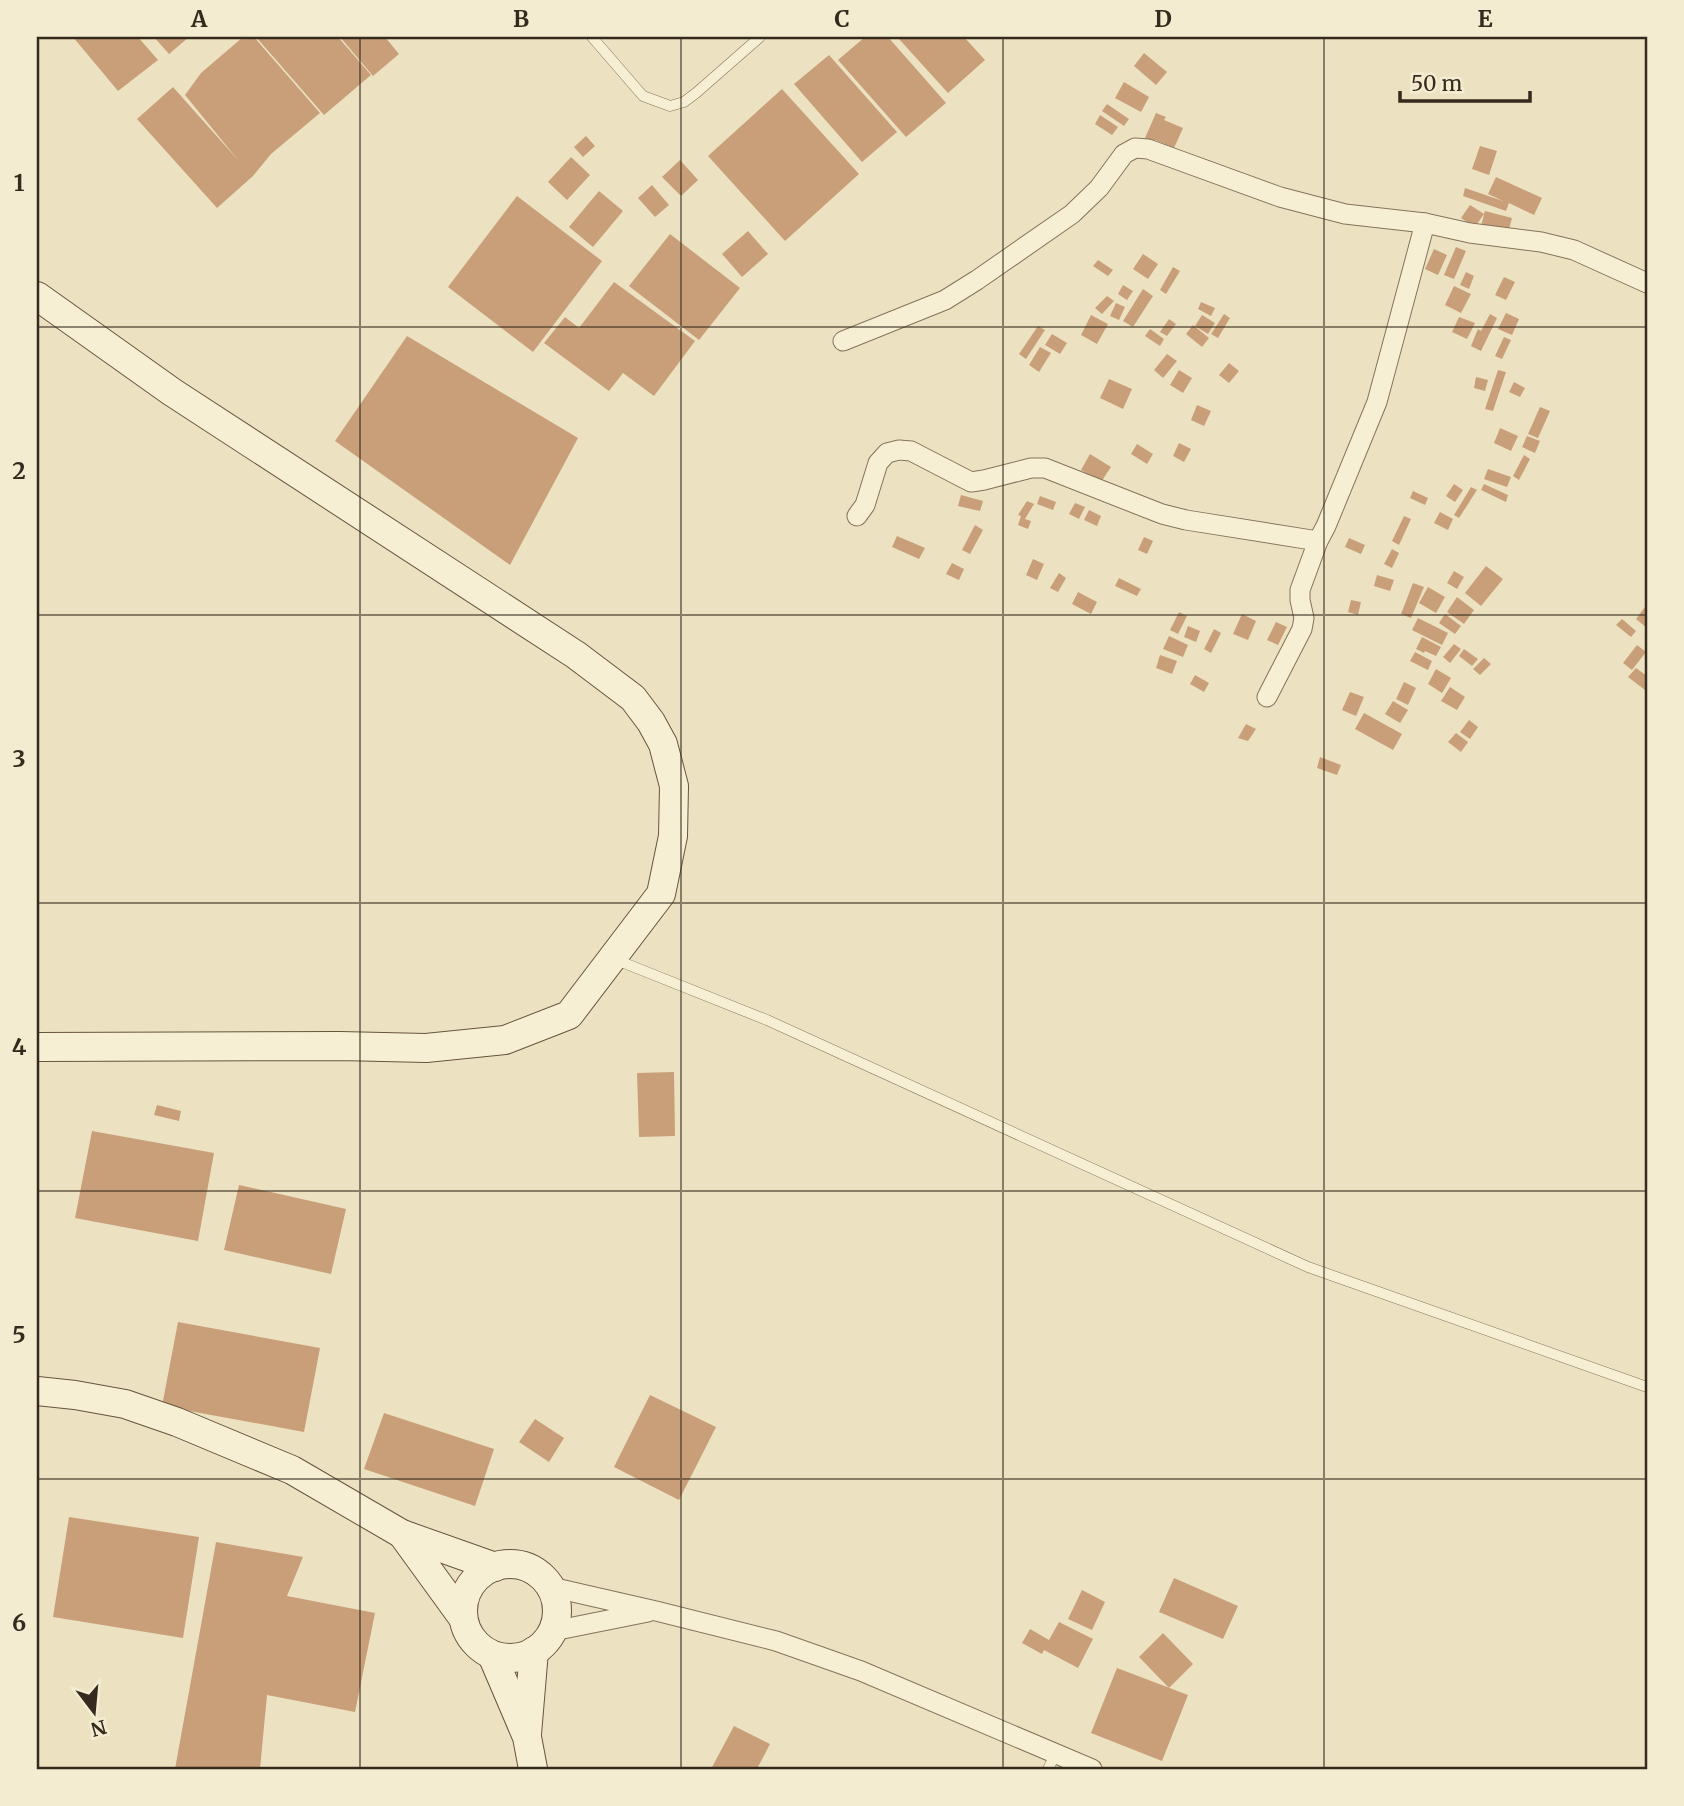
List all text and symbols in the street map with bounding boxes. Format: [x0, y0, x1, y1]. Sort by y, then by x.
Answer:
text: A [190, 4, 208, 33]
text: B [513, 4, 529, 33]
text: C [834, 4, 850, 33]
text: D [1154, 4, 1172, 33]
text: E [1477, 4, 1493, 33]
scale bar [1400, 60, 1530, 104]
text: 50 m [1411, 70, 1462, 97]
text: 1 [14, 168, 25, 197]
text: 2 [12, 456, 26, 485]
text: 3 [12, 744, 26, 773]
text: 4 [12, 1032, 27, 1061]
text: 5 [12, 1320, 26, 1349]
text: 6 [12, 1608, 26, 1637]
north arrow [60, 1676, 130, 1746]
text: N [88, 1715, 109, 1742]

